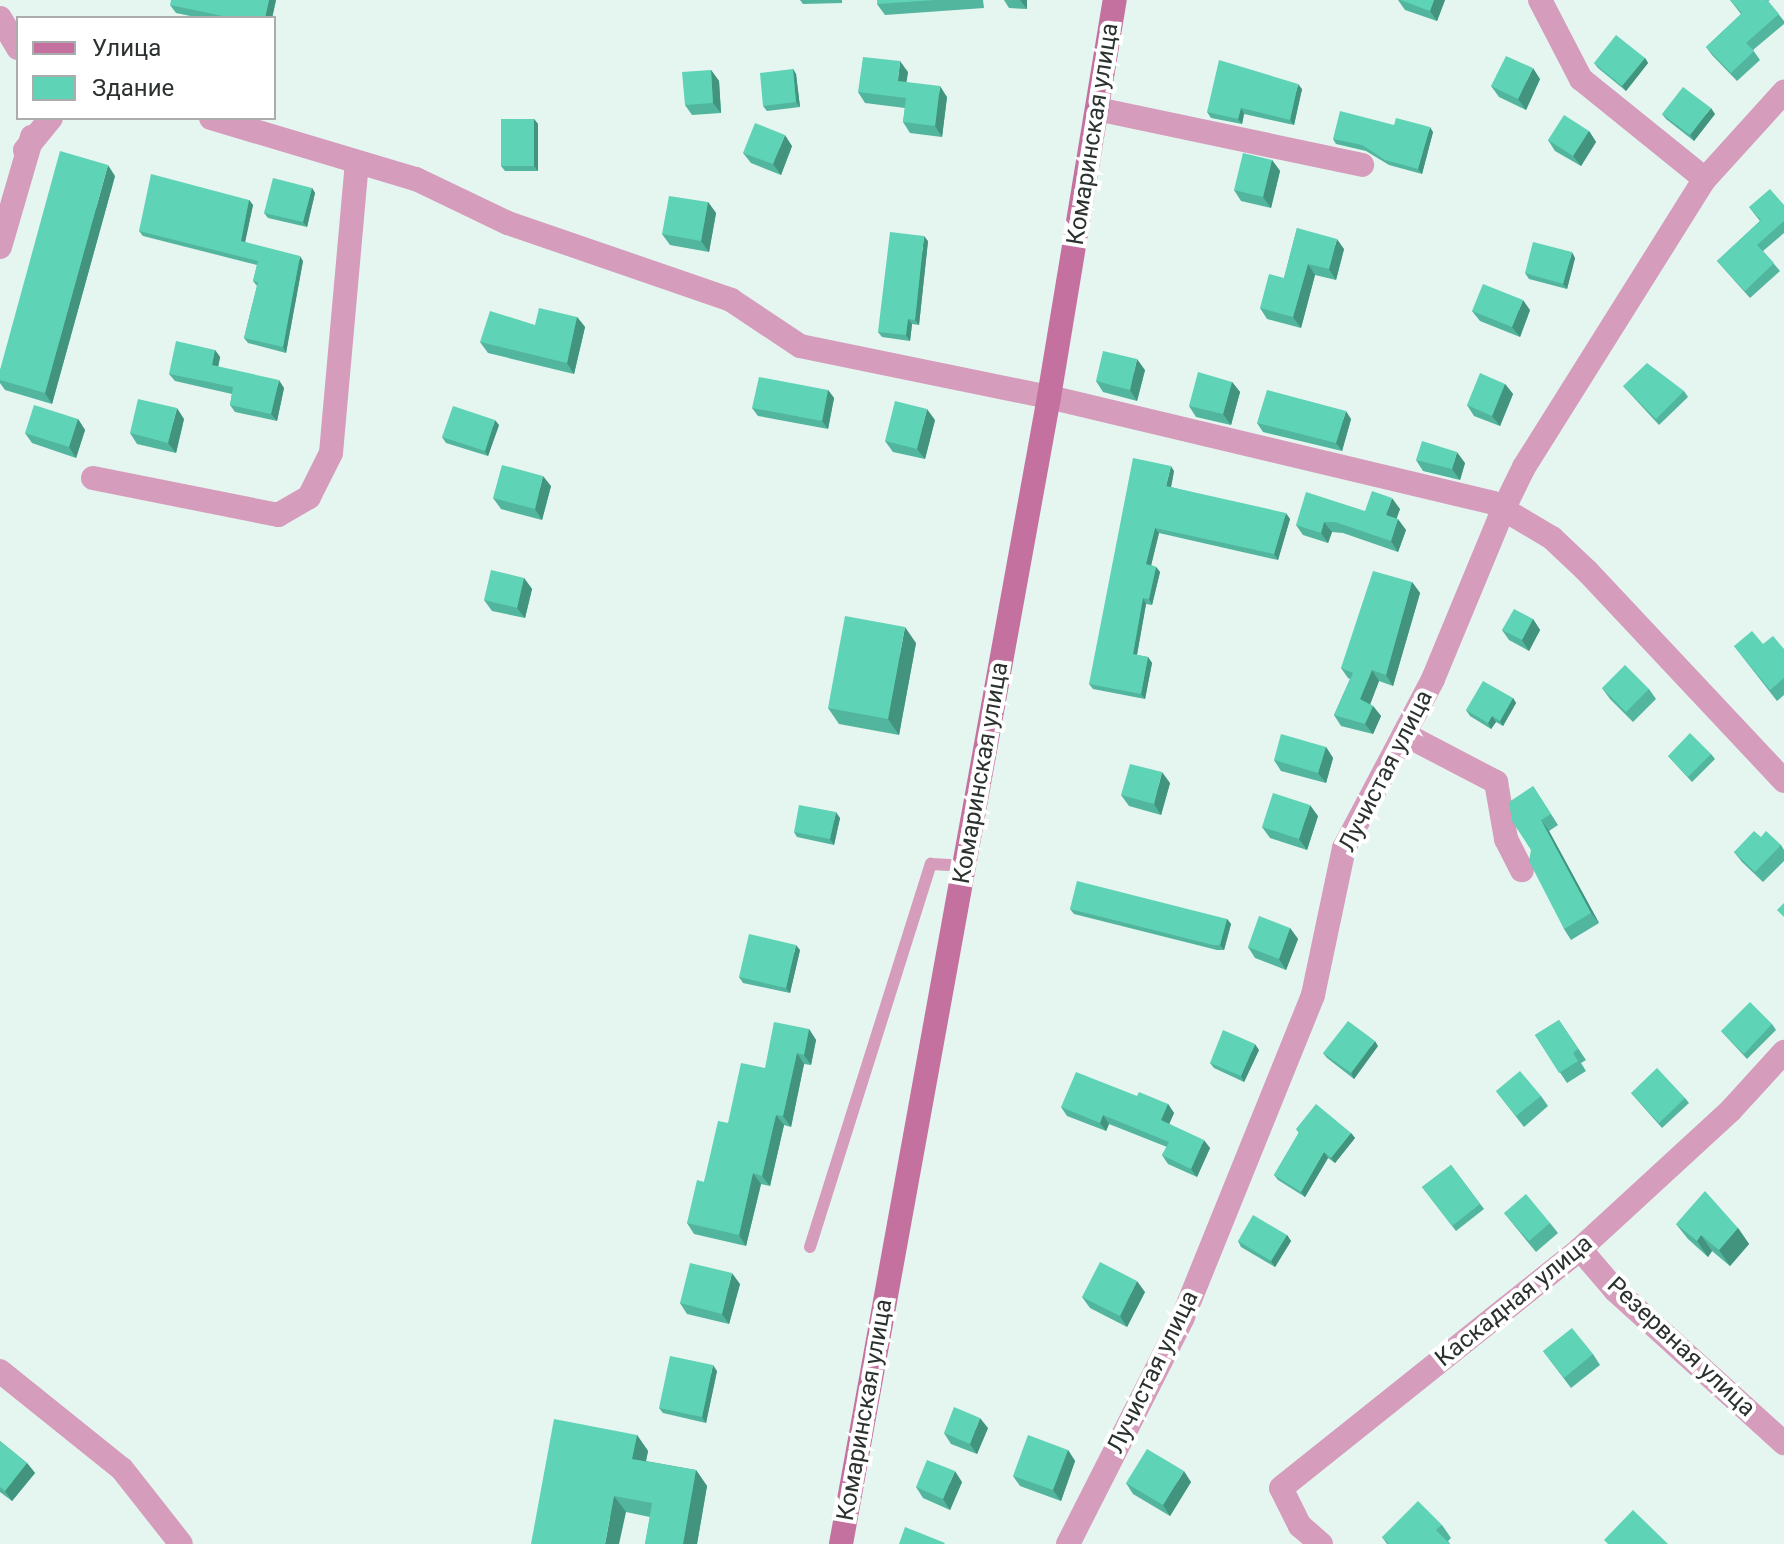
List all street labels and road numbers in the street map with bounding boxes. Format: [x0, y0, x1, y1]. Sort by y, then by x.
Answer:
street label: Комаринская улица [1061, 21, 1125, 247]
street label: Комаринская улица [947, 660, 1015, 886]
street label: Лучистая улица [1333, 686, 1439, 856]
street label: Каскадная улица [1430, 1229, 1598, 1373]
street label: Резервная улица [1601, 1271, 1761, 1423]
street label: Лучистая улица [1101, 1286, 1205, 1458]
street label: Комаринская улица [831, 1297, 899, 1523]

